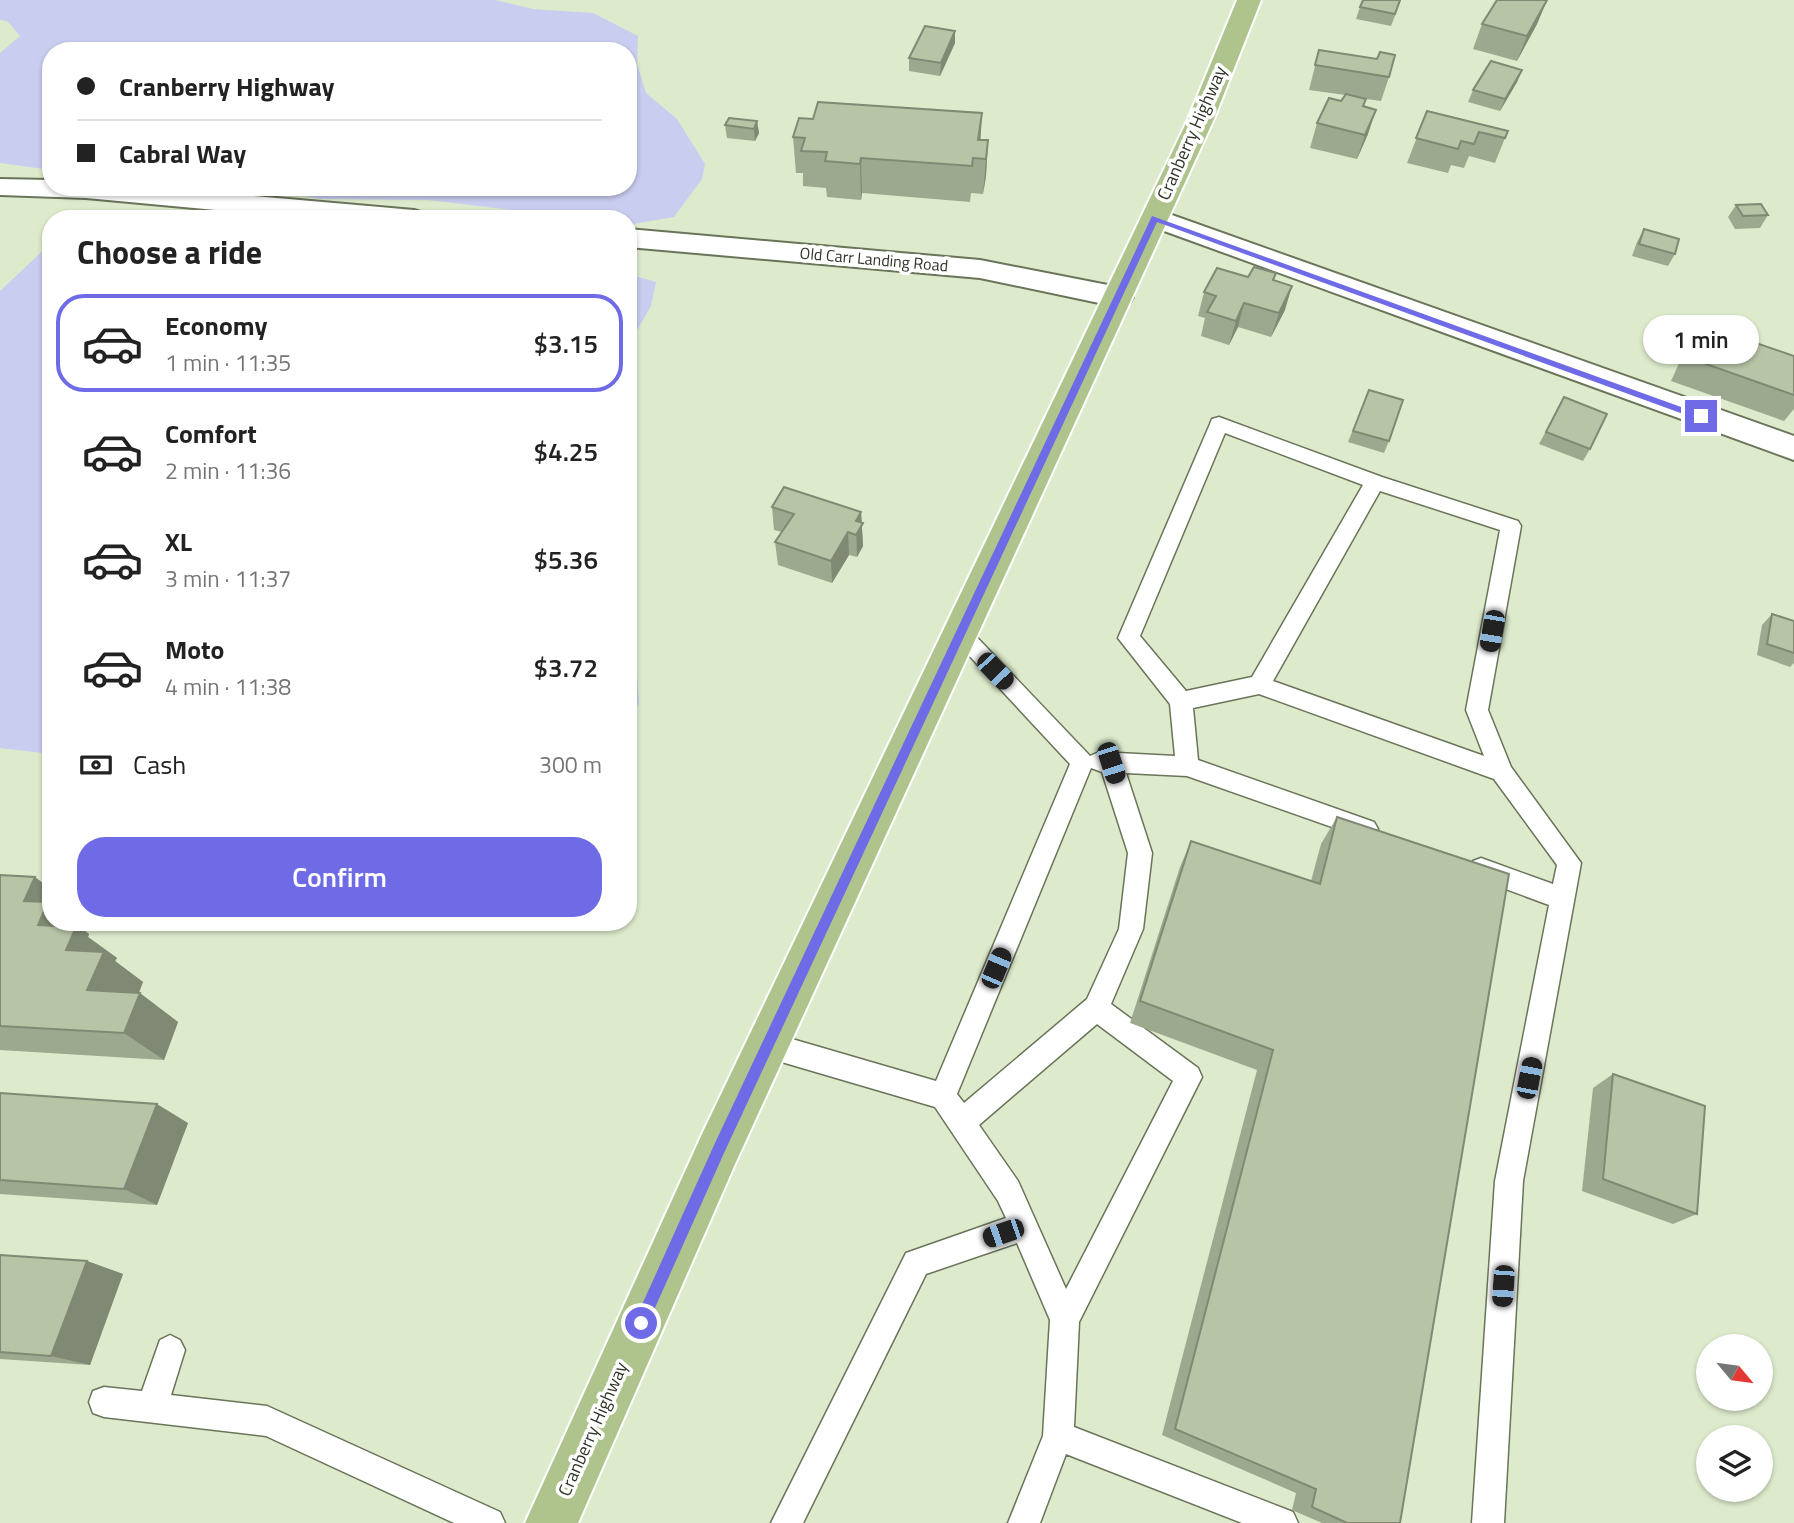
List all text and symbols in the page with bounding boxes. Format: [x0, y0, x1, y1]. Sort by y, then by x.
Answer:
street label: Cranberry Highway [1150, 61, 1233, 204]
text: Cranberry Highway [119, 67, 335, 106]
text: Cabral Way [119, 134, 246, 173]
text: Choose a ride [77, 228, 262, 276]
street label: Old Carr Landing Road [799, 241, 949, 277]
text: Economy [165, 306, 267, 345]
icon: car [81, 312, 144, 375]
callout: 1 min [1643, 314, 1759, 364]
text: 1 min [1673, 322, 1729, 357]
text: $3.15 [534, 324, 598, 363]
text: 1 min · 11:35 [165, 345, 291, 380]
route end [1685, 400, 1717, 432]
text: Comfort [165, 414, 257, 453]
icon: car [81, 420, 144, 483]
text: $4.25 [534, 432, 598, 471]
text: 2 min · 11:36 [165, 453, 291, 488]
text: XL [165, 522, 192, 561]
icon: car [81, 528, 144, 591]
text: $5.36 [534, 540, 598, 579]
text: 3 min · 11:37 [165, 561, 291, 596]
car [1479, 608, 1506, 654]
text: Moto [165, 630, 224, 669]
icon: car [81, 636, 144, 699]
text: $3.72 [534, 648, 598, 687]
car [973, 649, 1018, 693]
text: 4 min · 11:38 [165, 669, 291, 704]
car [1095, 740, 1128, 786]
text: Cash [133, 745, 186, 784]
icon: cash [77, 746, 115, 784]
text: 300 m [539, 747, 602, 782]
button: Confirm [77, 837, 602, 917]
car [979, 945, 1014, 991]
car [1515, 1055, 1544, 1101]
car [980, 1216, 1027, 1250]
car [1492, 1264, 1515, 1308]
route start [625, 1307, 657, 1339]
north arrow [1696, 1334, 1773, 1410]
map controls [1696, 1334, 1773, 1502]
street label: Cranberry Highway [551, 1357, 634, 1500]
button: layers [1696, 1425, 1773, 1502]

